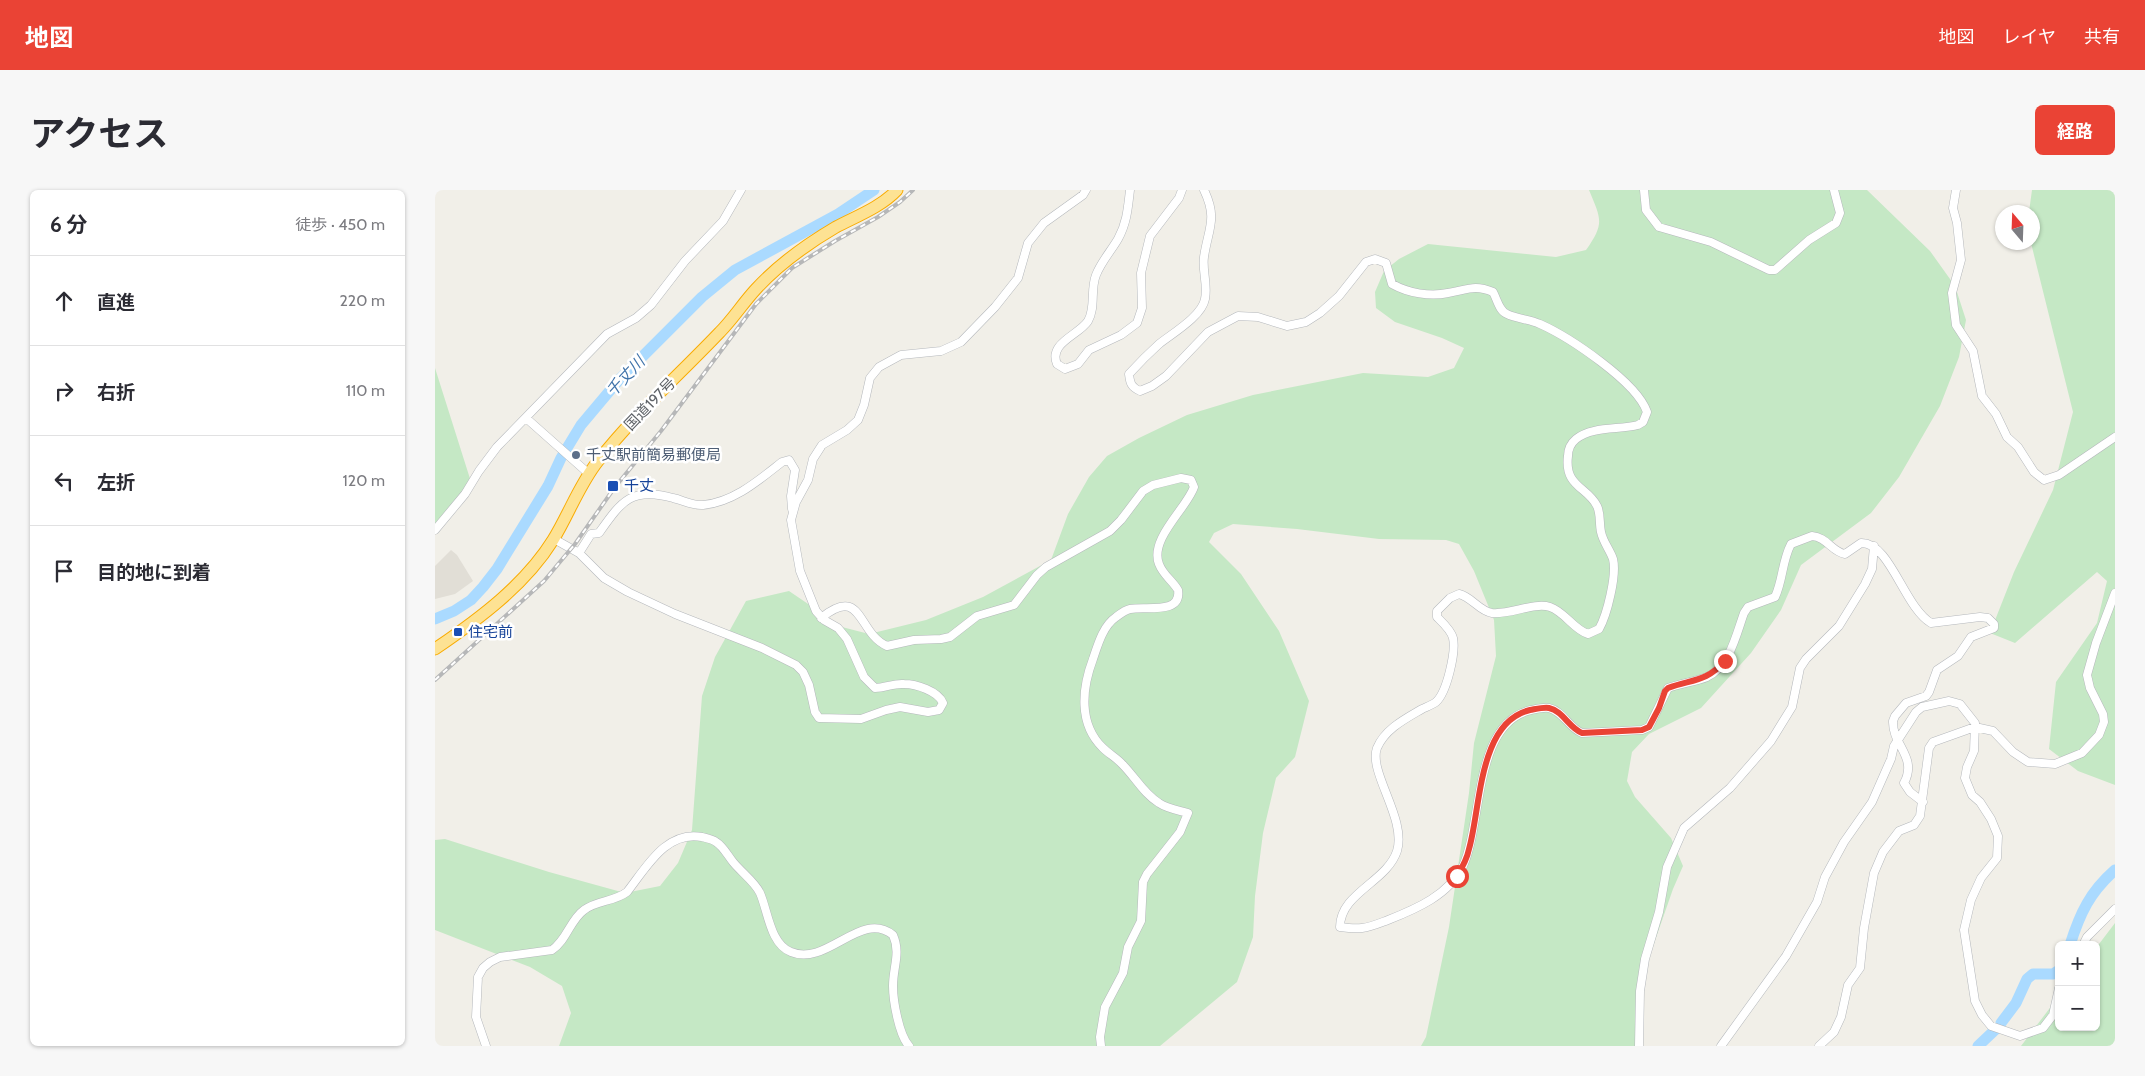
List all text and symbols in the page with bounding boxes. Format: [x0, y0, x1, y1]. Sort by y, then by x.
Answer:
text: 地図 [25, 23, 73, 52]
text: 地図 [1939, 26, 1975, 48]
text: レイヤ [2003, 26, 2056, 48]
text: 共有 [2084, 26, 2120, 48]
button: 経路 [2035, 105, 2115, 155]
text: アクセス [30, 112, 168, 155]
north arrow [1995, 205, 2040, 250]
text: 6 分 [50, 212, 88, 237]
text: 徒歩 · 450 m [295, 215, 385, 234]
icon: ahead [50, 287, 78, 315]
text: 直進 [97, 291, 135, 314]
text: 220 m [339, 291, 385, 310]
water label: 千丈川 [602, 351, 650, 400]
street label: 国道197号 [621, 374, 679, 434]
icon: right [50, 377, 78, 405]
text: 右折 [97, 381, 135, 404]
text: 110 m [346, 381, 385, 400]
place label: 千丈駅前簡易郵便局 [586, 446, 721, 464]
marker: 千丈駅前簡易郵便局 [570, 449, 582, 461]
icon: left [50, 467, 78, 495]
text: 左折 [97, 471, 135, 494]
text: 120 m [343, 471, 385, 490]
place label: 千丈 [624, 477, 654, 495]
marker: 千丈 [606, 479, 620, 493]
icon: arrive [50, 557, 78, 585]
text: 目的地に到着 [97, 561, 211, 584]
place label: 住宅前 [468, 623, 513, 641]
marker: 住宅前 [452, 626, 464, 638]
route end [1714, 650, 1737, 673]
route start [1446, 865, 1469, 888]
map controls [2055, 941, 2100, 1031]
button: + [2055, 941, 2100, 986]
button: − [2055, 986, 2100, 1031]

